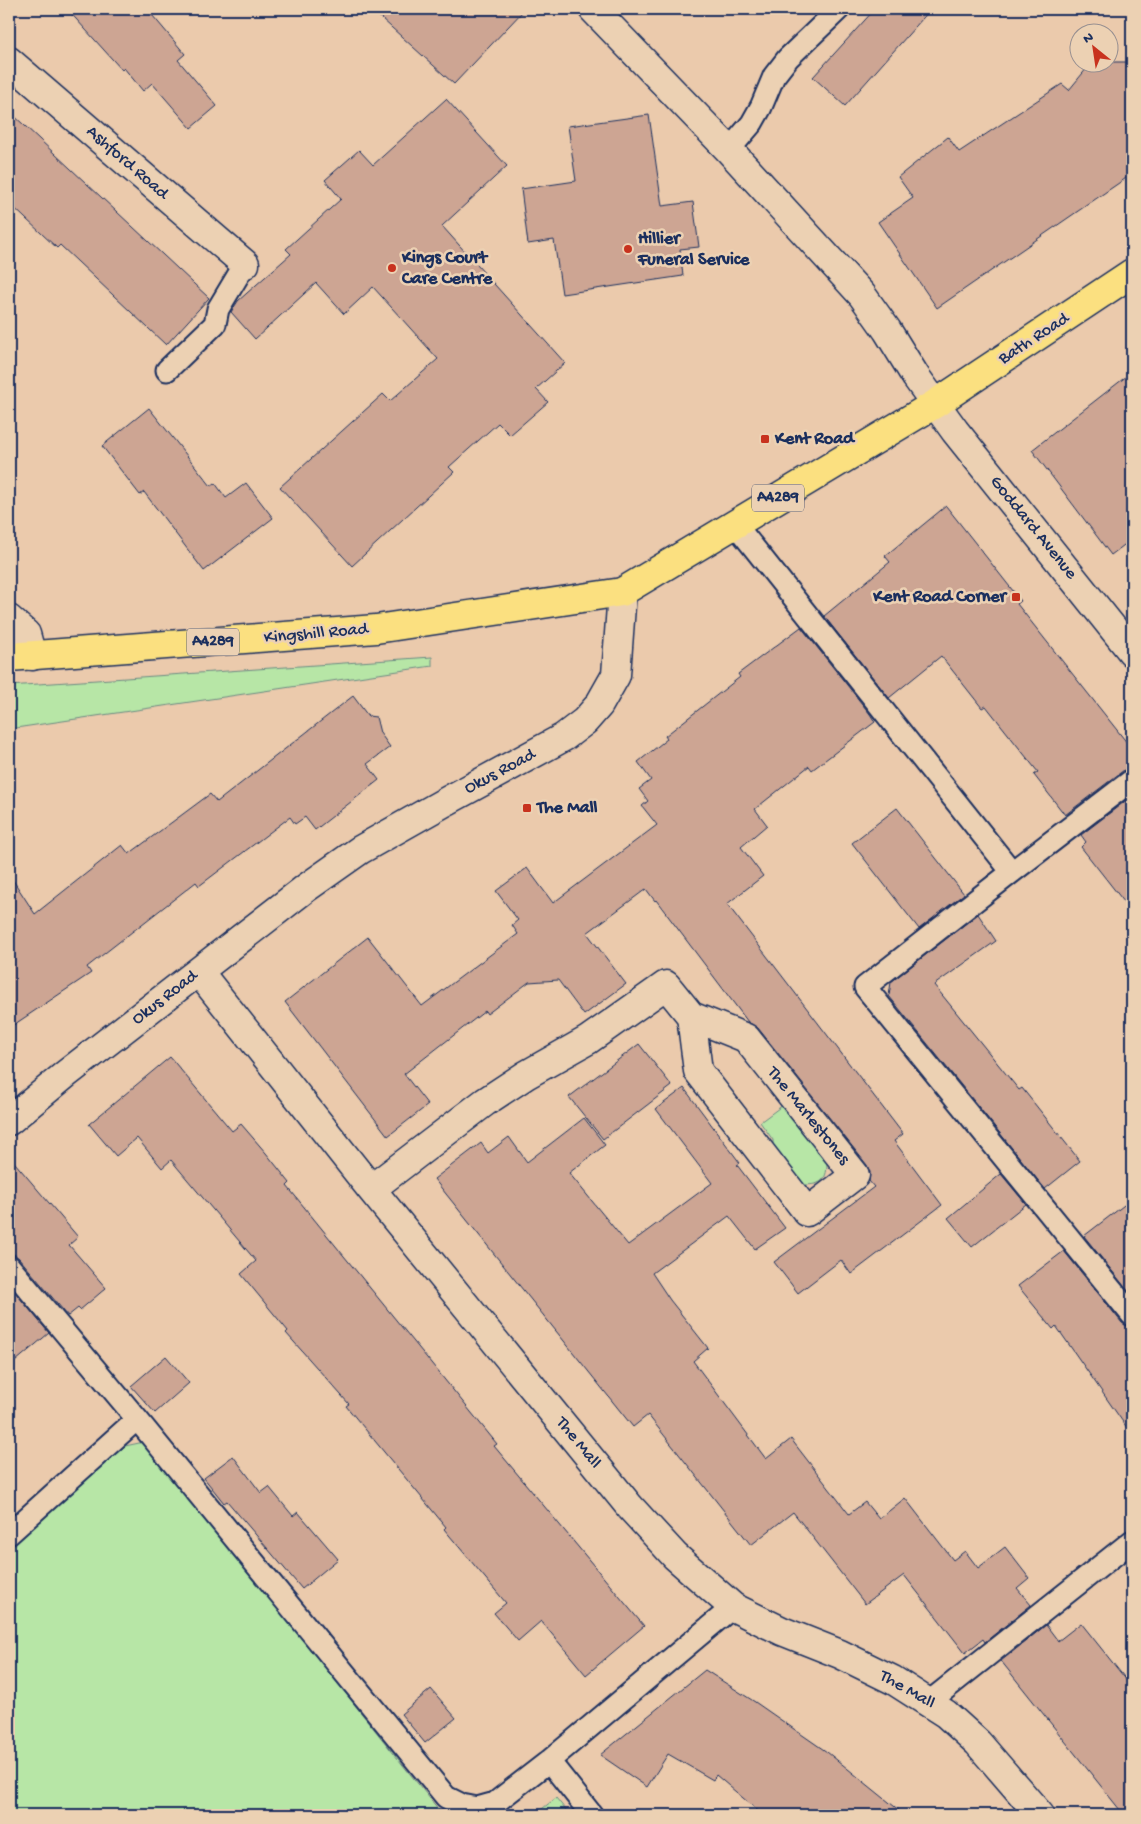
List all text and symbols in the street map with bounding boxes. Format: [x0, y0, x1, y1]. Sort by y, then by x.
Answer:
north arrow [1068, 22, 1118, 72]
text: N [1081, 29, 1097, 49]
street label: Ashford Road [82, 122, 174, 205]
place label: Hillier Funeral Service [637, 229, 750, 271]
marker: Hillier Funeral Service [622, 243, 634, 255]
place label: Kings Court Care Centre [401, 248, 493, 290]
marker: Kings Court Care Centre [386, 262, 398, 274]
street label: Bath Road [994, 308, 1074, 370]
place label: Kent Road [774, 429, 856, 450]
marker: Kent Road [759, 433, 771, 445]
street label: Goddard Avenue [985, 472, 1082, 585]
road number: A4289 [752, 484, 804, 512]
place label: Kent Road Corner [872, 587, 1009, 608]
marker: Kent Road Corner [1010, 591, 1022, 603]
street label: Kingshill Road [263, 619, 370, 649]
road number: A4289 [187, 628, 239, 656]
street label: Okus Road [461, 744, 540, 799]
place label: The Mall [535, 798, 598, 819]
marker: The Mall [521, 802, 533, 814]
street label: Okus Road [128, 965, 203, 1030]
street label: The Marlestones [761, 1062, 855, 1170]
street label: The Mall [550, 1412, 605, 1473]
street label: The Mall [875, 1665, 939, 1714]

